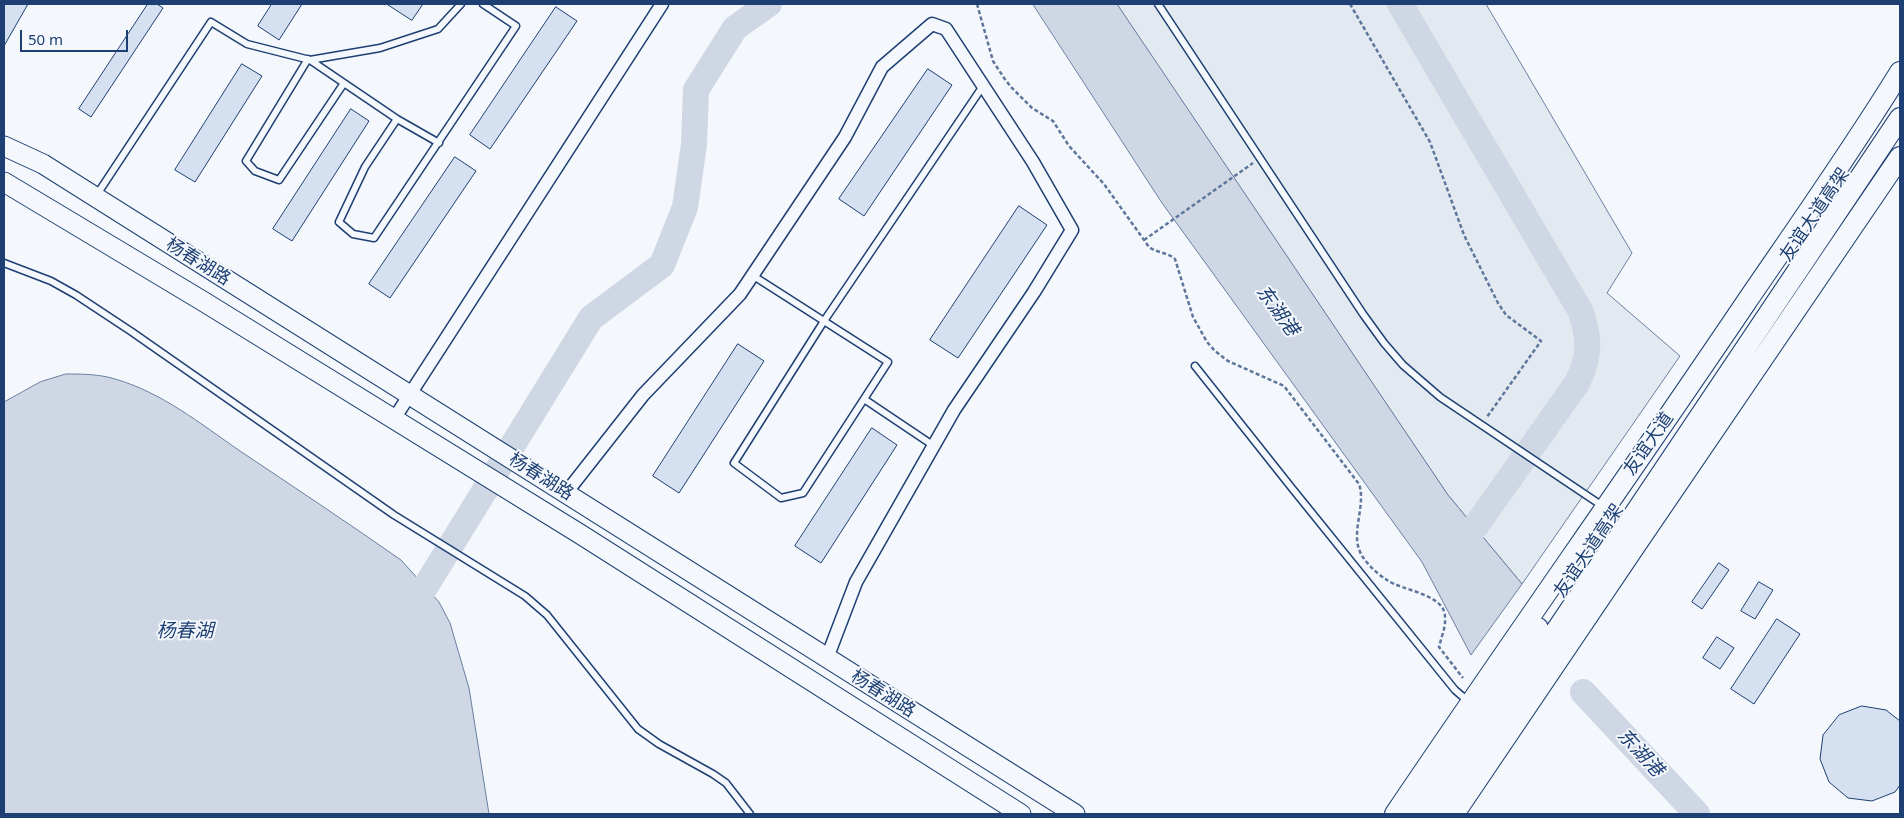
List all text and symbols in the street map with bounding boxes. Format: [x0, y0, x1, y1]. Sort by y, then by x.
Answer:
scale bar [22, 20, 130, 52]
text: 50 m [28, 29, 63, 49]
street label: 友谊大道高架 [1776, 164, 1854, 266]
street label: 杨春湖路 [162, 234, 234, 290]
water label: 东湖港 [1251, 281, 1303, 341]
street label: 友谊大道 [1620, 408, 1678, 480]
street label: 杨春湖路 [505, 449, 577, 505]
street label: 友谊大道高架 [1550, 500, 1628, 602]
water label: 杨春湖 [157, 621, 213, 643]
street label: 杨春湖路 [847, 666, 919, 722]
water label: 东湖港 [1612, 724, 1668, 782]

